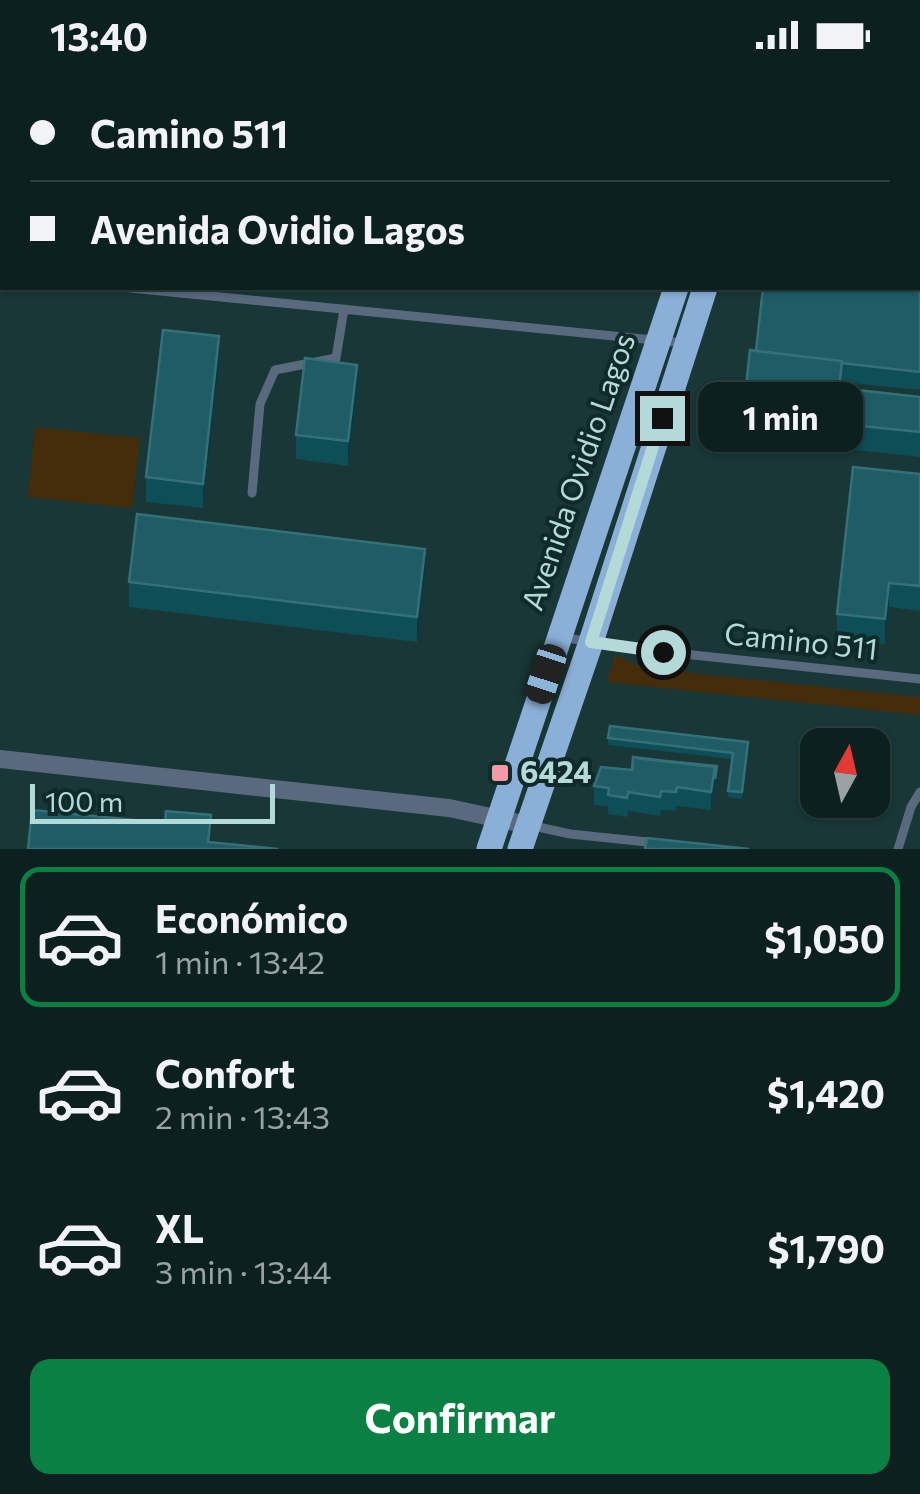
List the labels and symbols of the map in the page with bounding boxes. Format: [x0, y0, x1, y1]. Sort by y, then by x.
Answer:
street label: Avenida Ovidio Lagos [512, 328, 641, 614]
callout: 1 min [697, 383, 862, 453]
route end [640, 396, 685, 441]
street label: Camino 511 [723, 613, 880, 666]
route start [641, 630, 686, 675]
car [522, 641, 570, 707]
north arrow [800, 728, 890, 818]
place label: 6424 [520, 752, 592, 789]
marker: 6424 [489, 762, 511, 784]
scale bar [30, 779, 275, 824]

